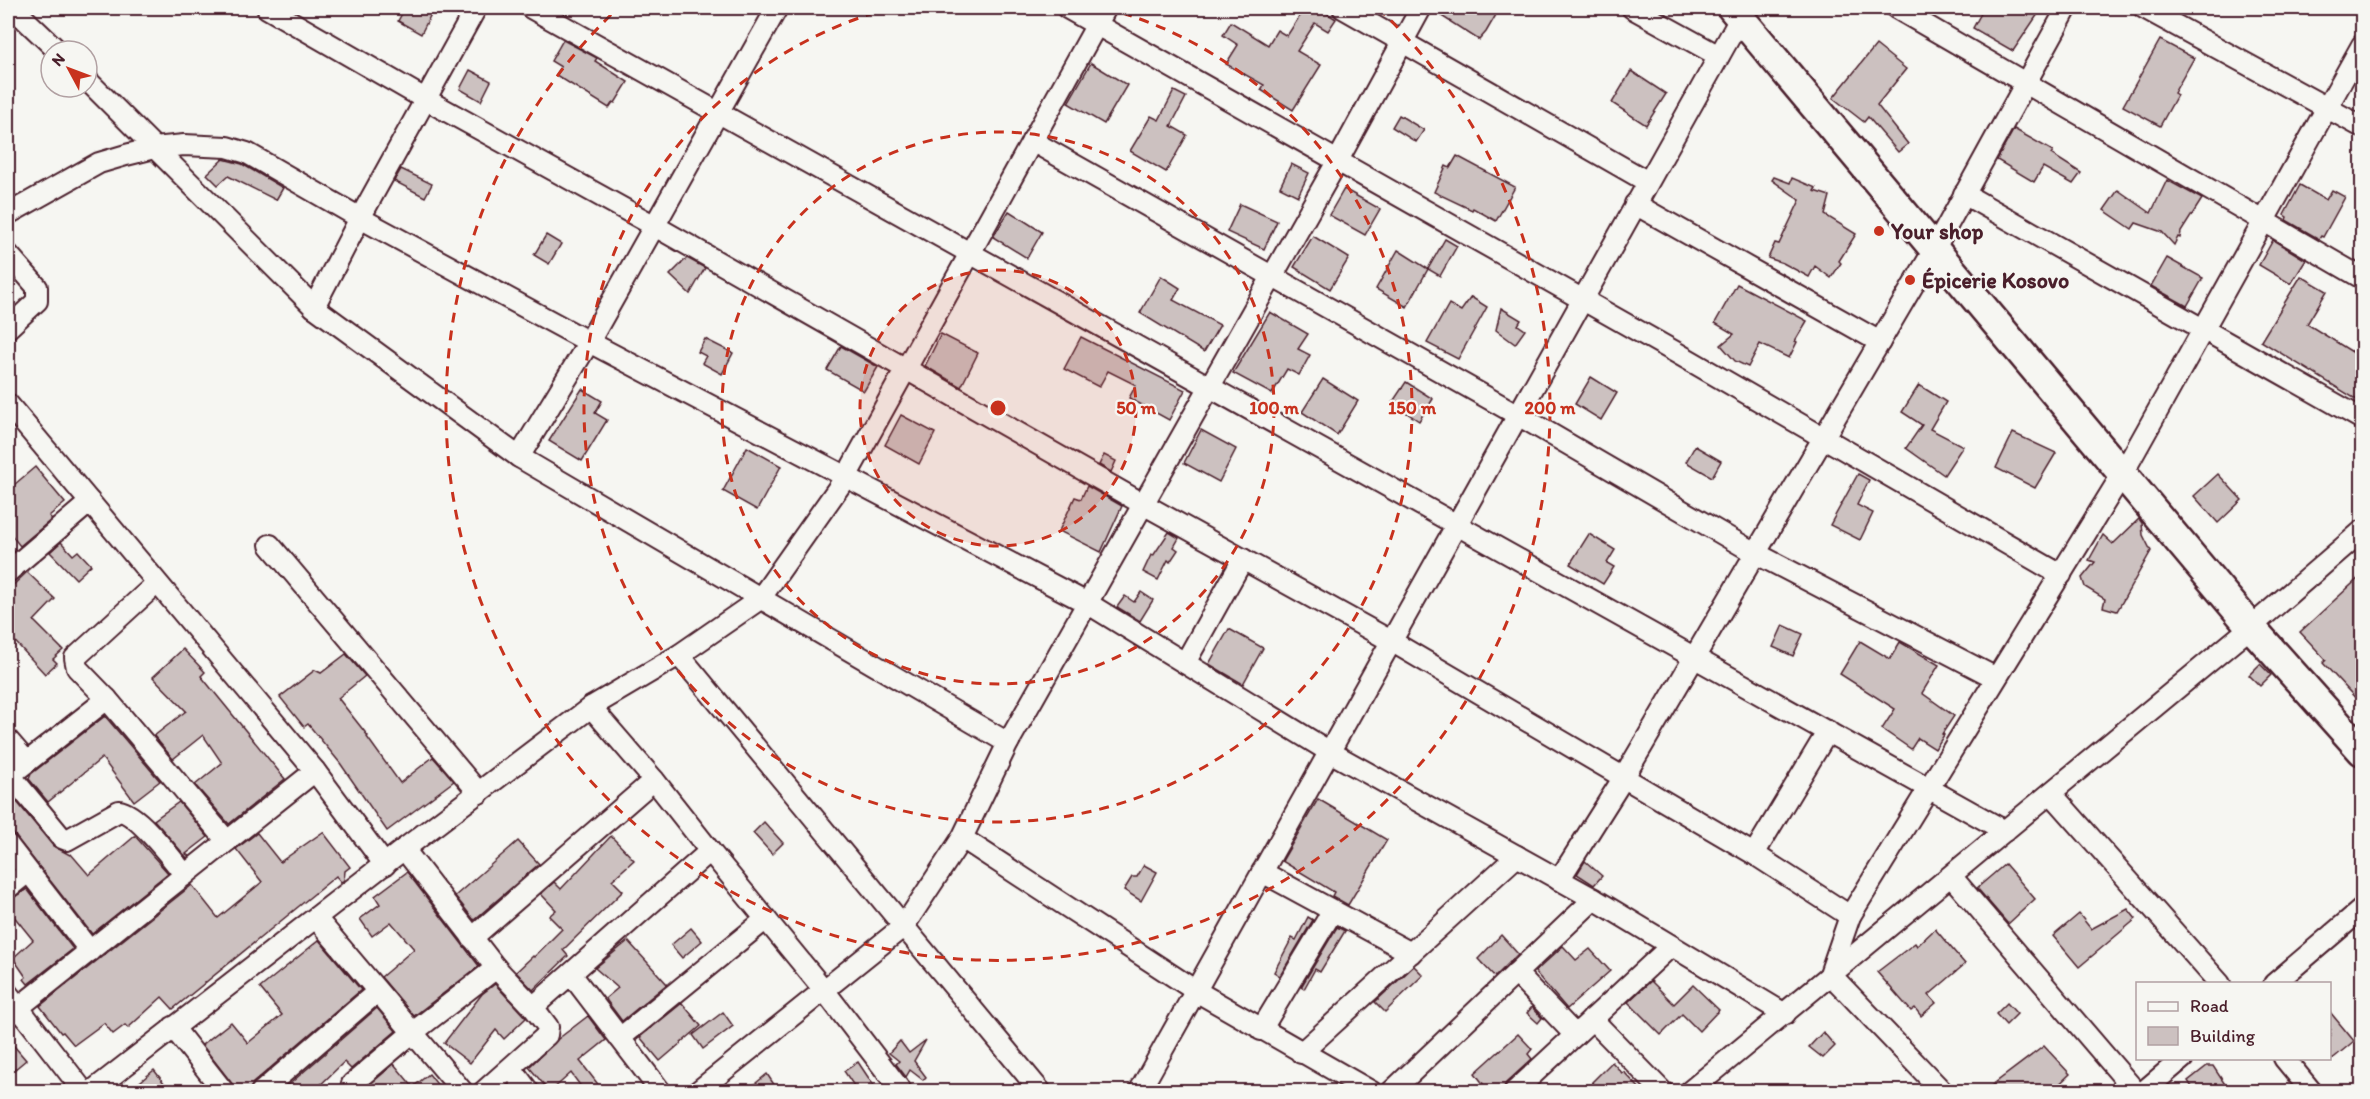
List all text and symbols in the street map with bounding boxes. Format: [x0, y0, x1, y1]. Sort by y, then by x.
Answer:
north arrow [39, 39, 99, 99]
text: N [47, 49, 69, 70]
place label: Your shop [1890, 218, 1984, 245]
marker: Your shop [1872, 224, 1886, 238]
place label: Épicerie Kosovo [1922, 267, 2069, 294]
marker: Épicerie Kosovo [1903, 273, 1917, 287]
text: 50 m [1116, 397, 1157, 419]
text: 100 m [1249, 397, 1300, 419]
text: 150 m [1388, 397, 1437, 419]
text: 200 m [1525, 397, 1576, 419]
centre of rings [988, 398, 1008, 418]
legend [2136, 982, 2331, 1060]
text: Road [2190, 995, 2229, 1017]
text: Building [2190, 1025, 2256, 1047]

